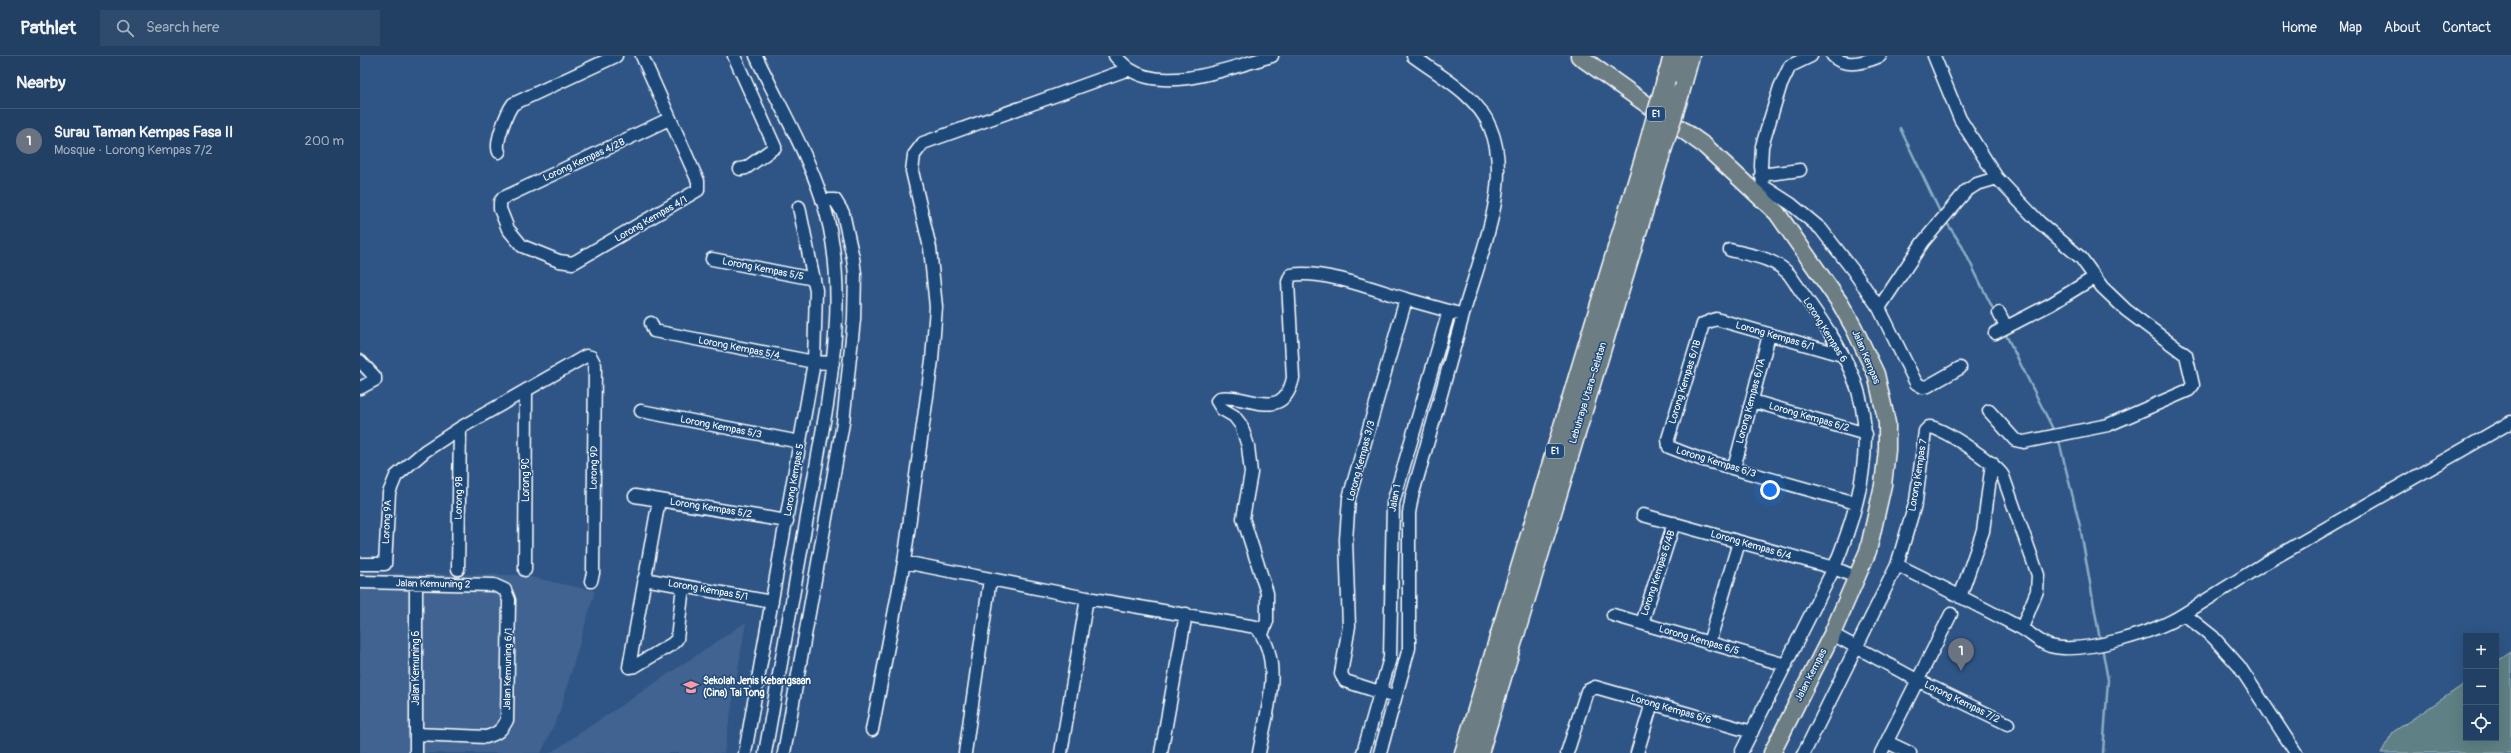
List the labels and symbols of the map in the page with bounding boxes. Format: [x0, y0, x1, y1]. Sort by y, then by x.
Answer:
road number: E1 [1647, 107, 1665, 121]
street label: Lorong Kempas 4/2B [541, 136, 627, 184]
street label: Lorong Kempas 4/1 [613, 193, 689, 245]
street label: Lorong Kempas 5/5 [721, 255, 805, 283]
street label: Lorong Kempas 6 [1800, 295, 1850, 365]
street label: Lorong Kempas 6/1 [1734, 319, 1816, 353]
street label: Jalan Kempas [1849, 328, 1883, 386]
street label: Lorong Kempas 5/4 [697, 334, 781, 362]
street label: Lorong Kempas 6/1B [1667, 338, 1704, 425]
street label: Lebuhraya Utara–Selatan [1567, 341, 1609, 445]
street label: Lorong Kempas 6/1A [1734, 356, 1768, 445]
street label: Lorong Kempas 6/2 [1767, 400, 1851, 434]
street label: Lorong Kempas 5/3 [679, 413, 763, 441]
street label: Lorong Kempas 3/3 [1344, 419, 1378, 503]
street label: Lorong Kempas 7 [1906, 437, 1930, 512]
street label: Lorong Kempas 5 [782, 443, 806, 517]
road number: E1 [1546, 444, 1564, 458]
street label: Lorong Kempas 6/3 [1674, 444, 1758, 480]
street label: Lorong 9D [588, 446, 600, 490]
street label: Lorong 9C [520, 458, 532, 502]
street label: Lorong 9B [453, 476, 465, 520]
your location [1760, 480, 1780, 500]
street label: Jalan 1 [1386, 483, 1404, 513]
street label: Lorong Kempas 5/2 [669, 496, 753, 520]
street label: Lorong 9A [380, 499, 394, 544]
street label: Lorong Kempas 6/4B [1639, 528, 1678, 617]
street label: Lorong Kempas 6/4 [1709, 528, 1793, 562]
street label: Jalan Kemuning 2 [396, 577, 471, 591]
street label: Lorong Kempas 5/1 [667, 577, 749, 603]
street label: Lorong Kempas 6/5 [1657, 623, 1741, 657]
street label: Jalan Kemuning 6/1 [501, 628, 515, 710]
street label: Jalan Kemuning 6 [410, 630, 422, 705]
pin: 1 [1948, 638, 1974, 671]
street label: Jalan Kempas [1793, 646, 1830, 703]
place label: Sekolah Jenis Kebangsaan (Cina) Tai Tong [703, 675, 811, 699]
school or university icon: Sekolah Jenis Kebangsaan (Cina) Tai Tong [682, 678, 700, 696]
street label: Lorong Kempas 7/2 [1922, 678, 2002, 726]
street label: Lorong Kempas 6/6 [1629, 692, 1713, 726]

